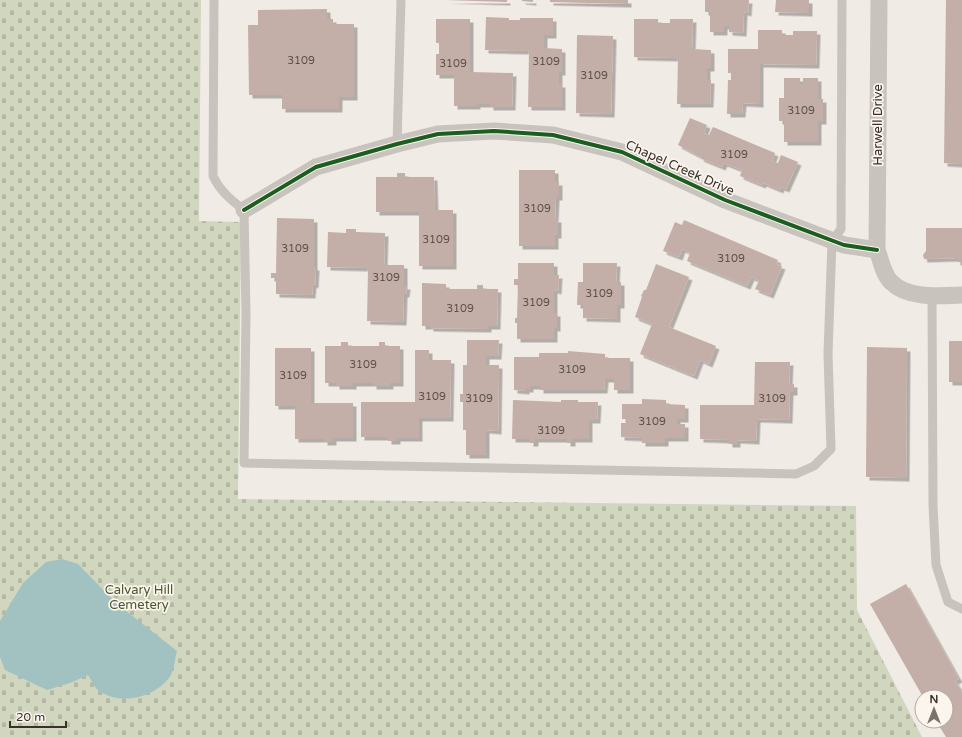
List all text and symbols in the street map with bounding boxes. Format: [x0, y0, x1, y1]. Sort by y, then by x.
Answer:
house number: 3109 [287, 54, 315, 67]
house number: 3109 [532, 55, 560, 68]
house number: 3109 [439, 57, 467, 70]
house number: 3109 [580, 69, 608, 82]
street label: Harwell Drive [870, 84, 886, 166]
house number: 3109 [787, 104, 815, 117]
street label: Chapel Creek Drive [623, 137, 737, 199]
house number: 3109 [720, 148, 748, 161]
house number: 3109 [523, 202, 551, 215]
house number: 3109 [422, 233, 450, 246]
house number: 3109 [281, 242, 309, 255]
house number: 3109 [717, 252, 745, 265]
house number: 3109 [372, 271, 400, 284]
house number: 3109 [585, 287, 613, 300]
house number: 3109 [522, 296, 550, 309]
house number: 3109 [446, 302, 474, 315]
house number: 3109 [349, 358, 377, 371]
house number: 3109 [558, 363, 586, 376]
house number: 3109 [279, 369, 307, 382]
house number: 3109 [418, 390, 446, 403]
house number: 3109 [465, 392, 493, 405]
house number: 3109 [758, 392, 786, 405]
house number: 3109 [638, 415, 666, 428]
house number: 3109 [537, 424, 565, 437]
park label: Calvary Hill Cemetery [105, 582, 173, 613]
north arrow [914, 689, 954, 729]
text: N [930, 693, 938, 706]
scale bar [10, 703, 66, 729]
text: 20 m [16, 710, 45, 724]

